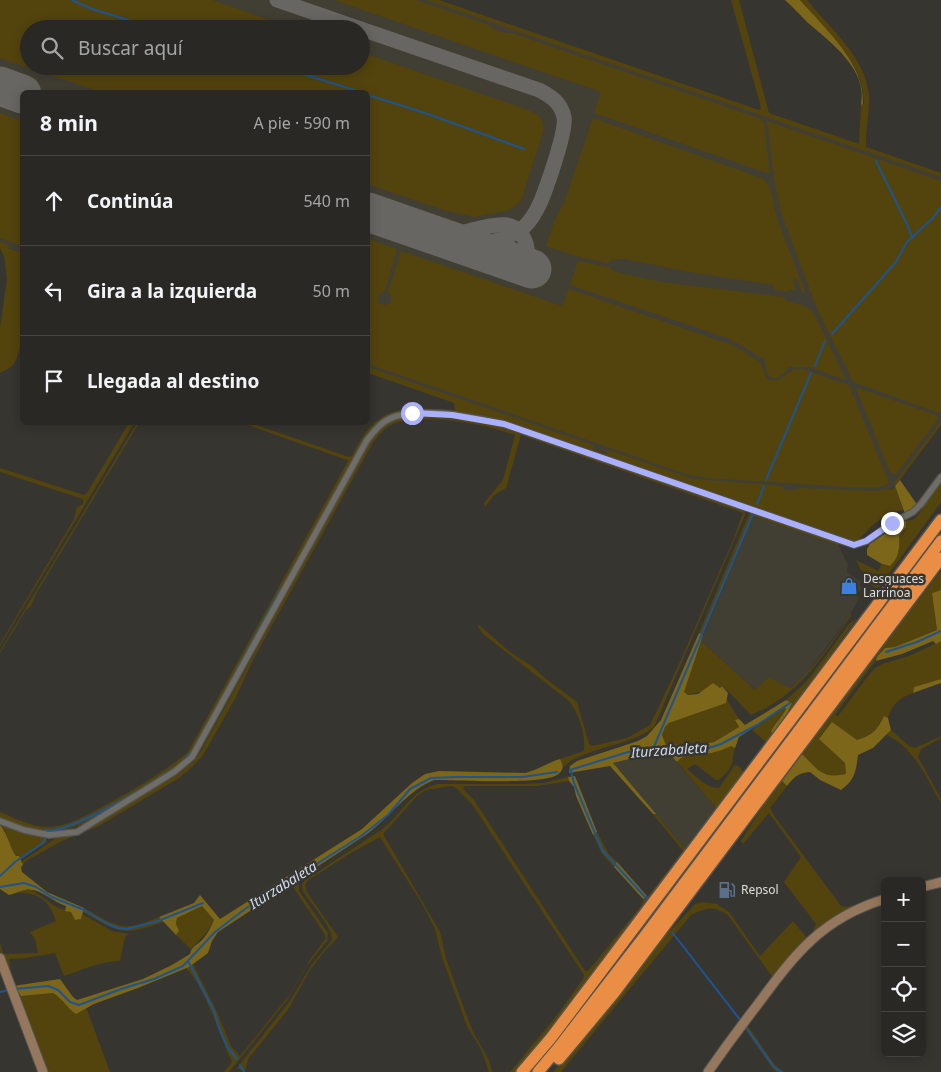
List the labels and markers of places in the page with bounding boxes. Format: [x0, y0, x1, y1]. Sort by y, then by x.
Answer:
place label: Desguaces Larrinoa [863, 570, 924, 601]
shop icon: Desguaces Larrinoa [839, 576, 859, 596]
fuel station icon: Repsol [717, 880, 737, 900]
place label: Repsol [741, 881, 779, 898]

